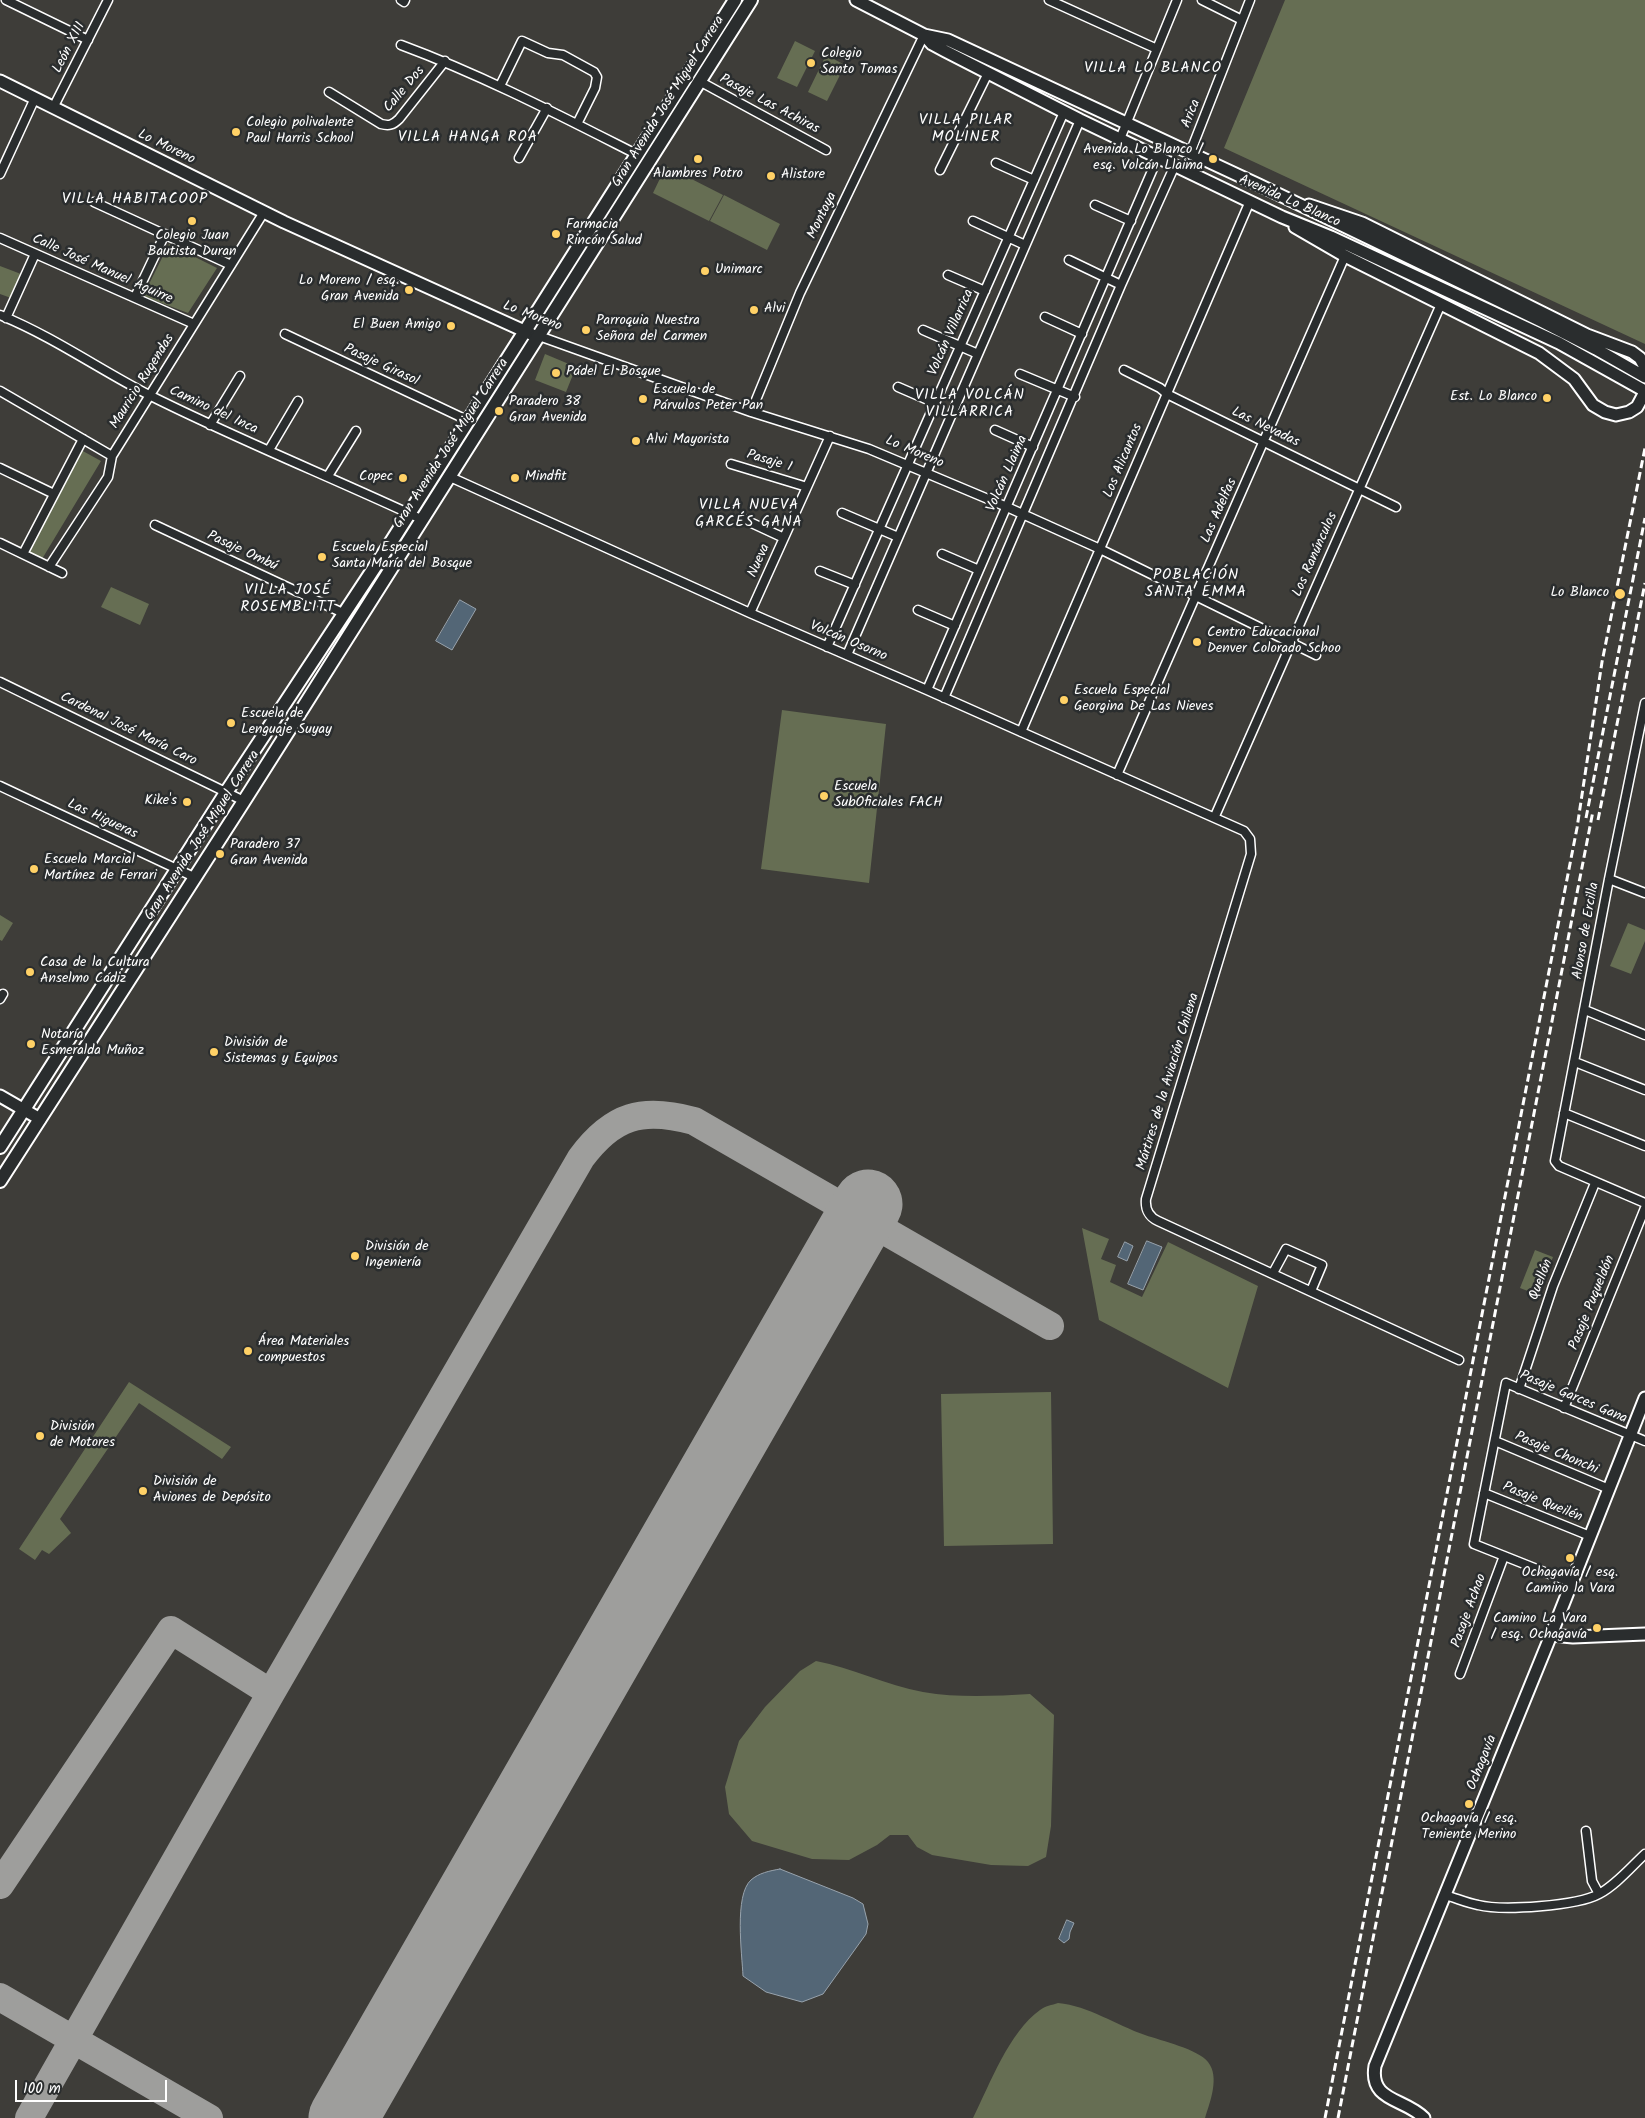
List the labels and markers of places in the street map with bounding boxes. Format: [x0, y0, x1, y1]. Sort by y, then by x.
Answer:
place label: Colegio Santo Tomas [821, 47, 897, 80]
marker: Colegio Santo Tomas [805, 57, 817, 69]
place label: Colegio polivalente Paul Harris School [246, 116, 354, 148]
marker: Colegio polivalente Paul Harris School [230, 126, 242, 138]
place label: Avenida Lo Blanco / esq. Volcán Llaima [1083, 143, 1203, 176]
marker: Alambres Potro [692, 153, 704, 165]
marker: Avenida Lo Blanco / esq. Volcán Llaima [1207, 153, 1219, 165]
place label: Alambres Potro [653, 167, 743, 183]
place label: Alistore [781, 168, 825, 184]
marker: Alistore [765, 170, 777, 182]
marker: Colegio Juan Bautista Duran [186, 215, 198, 227]
place label: Farmacia Rincón Salud [566, 218, 642, 250]
marker: Farmacia Rincón Salud [550, 228, 562, 240]
place label: Colegio Juan Bautista Duran [148, 229, 236, 262]
place label: Unimarc [715, 263, 763, 279]
marker: Unimarc [699, 265, 711, 277]
place label: Lo Moreno / esq. Gran Avenida [299, 274, 399, 306]
marker: Lo Moreno / esq. Gran Avenida [403, 284, 415, 296]
place label: Alvi [764, 302, 785, 318]
marker: Alvi [748, 304, 760, 316]
place label: Parroquia Nuestra Señora del Carmen [596, 314, 707, 347]
place label: El Buen Amigo [353, 318, 441, 334]
marker: El Buen Amigo [445, 320, 457, 332]
marker: Parroquia Nuestra Señora del Carmen [580, 324, 592, 336]
place label: Pádel El Bosque [566, 365, 661, 381]
marker: Pádel El Bosque [550, 367, 562, 379]
place label: Escuela de Párvulos Peter Pan [653, 383, 763, 416]
place label: Est. Lo Blanco [1450, 390, 1537, 406]
marker: Est. Lo Blanco [1541, 392, 1553, 404]
marker: Escuela de Párvulos Peter Pan [637, 393, 649, 405]
place label: Paradero 38 Gran Avenida [509, 395, 587, 428]
marker: Paradero 38 Gran Avenida [493, 405, 505, 417]
place label: Alvi Mayorista [646, 433, 729, 449]
marker: Alvi Mayorista [630, 435, 642, 447]
place label: Copec [359, 470, 393, 486]
place label: Mindfit [525, 470, 567, 486]
marker: Copec [397, 472, 409, 484]
marker: Mindfit [509, 472, 521, 484]
place label: Escuela Especial Santa María del Bosque [332, 541, 472, 574]
marker: Escuela Especial Santa María del Bosque [316, 551, 328, 563]
place label: Lo Blanco [1550, 586, 1609, 602]
marker: Lo Blanco [1613, 587, 1627, 601]
place label: Centro Educacional Denver Colorado Schoo [1207, 626, 1341, 658]
marker: Centro Educacional Denver Colorado Schoo [1191, 636, 1203, 648]
place label: Escuela Especial Georgina De Las Nieves [1074, 684, 1213, 716]
marker: Escuela Especial Georgina De Las Nieves [1058, 694, 1070, 706]
place label: Escuela de Lenguaje Suyay [241, 707, 332, 740]
marker: Escuela de Lenguaje Suyay [225, 717, 237, 729]
place label: Escuela SubOficiales FACH [834, 780, 943, 812]
marker: Escuela SubOficiales FACH [818, 790, 830, 802]
place label: Kike's [145, 794, 177, 810]
marker: Kike's [181, 796, 193, 808]
place label: Paradero 37 Gran Avenida [230, 838, 308, 870]
marker: Paradero 37 Gran Avenida [214, 848, 226, 860]
place label: Escuela Marcial Martínez de Ferrari [44, 853, 157, 886]
marker: Escuela Marcial Martínez de Ferrari [28, 863, 40, 875]
place label: Casa de la Cultura Anselmo Cádiz [40, 956, 150, 989]
marker: Casa de la Cultura Anselmo Cádiz [24, 966, 36, 978]
place label: Notaría Esmeralda Muñoz [41, 1028, 144, 1060]
place label: División de Sistemas y Equipos [224, 1036, 338, 1068]
marker: Notaría Esmeralda Muñoz [25, 1038, 37, 1050]
marker: División de Sistemas y Equipos [208, 1046, 220, 1058]
place label: División de Ingeniería [365, 1240, 429, 1272]
marker: División de Ingeniería [349, 1250, 361, 1262]
place label: Área Materiales compuestos [258, 1335, 349, 1368]
marker: Área Materiales compuestos [242, 1345, 254, 1357]
place label: División de Motores [50, 1420, 115, 1452]
marker: División de Motores [34, 1430, 46, 1442]
place label: División de Aviones de Depósito [153, 1475, 271, 1508]
marker: División de Aviones de Depósito [137, 1485, 149, 1497]
marker: Ochagavía / esq. Camino la Vara [1564, 1552, 1576, 1564]
place label: Ochagavía / esq. Camino la Vara [1522, 1566, 1618, 1598]
place label: Camino La Vara / esq. Ochagavía [1491, 1612, 1587, 1644]
marker: Camino La Vara / esq. Ochagavía [1591, 1622, 1603, 1634]
marker: Ochagavía / esq. Teniente Merino [1463, 1798, 1475, 1810]
place label: Ochagavía / esq. Teniente Merino [1421, 1812, 1517, 1844]

